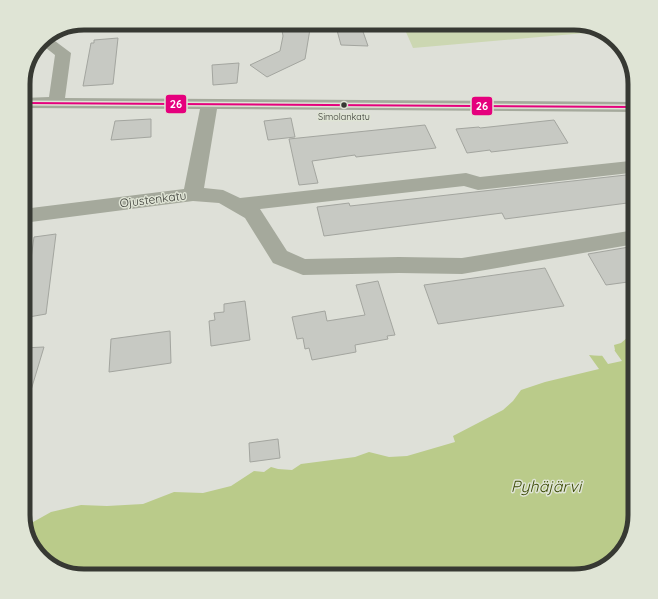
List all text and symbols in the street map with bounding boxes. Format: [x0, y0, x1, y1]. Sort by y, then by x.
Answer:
line badge: 26 [165, 94, 187, 114]
line badge: 26 [471, 96, 493, 116]
text: 26 [170, 97, 182, 111]
text: 26 [476, 99, 488, 113]
marker: Simolankatu [339, 100, 349, 110]
place label: Simolankatu [318, 111, 370, 122]
street label: Ojustenkatu [119, 187, 187, 211]
water label: Pyhäjärvi [511, 476, 583, 496]

